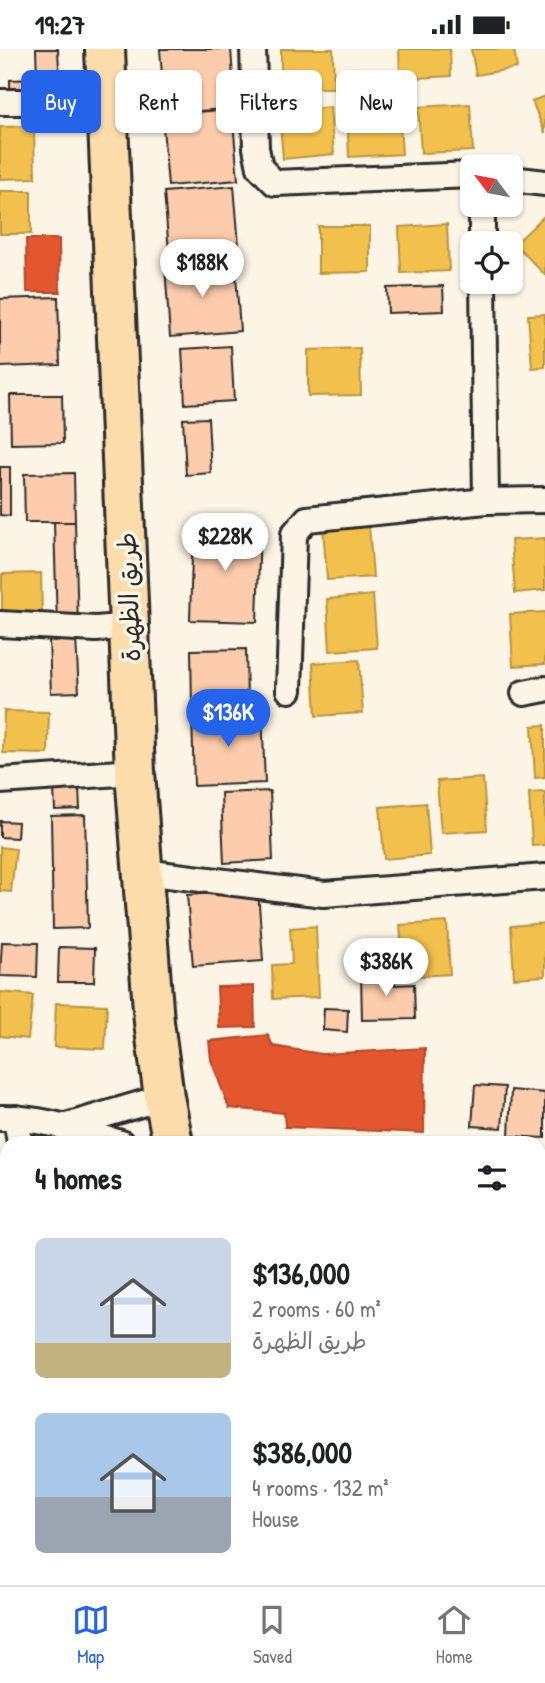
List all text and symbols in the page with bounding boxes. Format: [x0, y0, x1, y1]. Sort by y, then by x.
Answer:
text: 19:27 [35, 7, 85, 42]
chip: Buy [21, 70, 101, 133]
chip: Rent [115, 70, 202, 133]
chip: Filters [216, 70, 322, 133]
chip: New [336, 70, 417, 133]
north arrow [460, 154, 523, 217]
map controls [460, 154, 523, 294]
button: locate [460, 231, 523, 294]
pin: $188K [153, 239, 251, 299]
text: $188K [176, 246, 228, 277]
pin: $228K [176, 513, 274, 573]
text: $228K [197, 520, 253, 551]
street label: طريق الظهرة [109, 532, 148, 662]
pin: $136K [179, 689, 277, 749]
text: $136K [202, 696, 254, 727]
pin: $386K [337, 939, 435, 998]
text: $386K [359, 945, 413, 976]
text: 4 homes [35, 1158, 122, 1198]
icon: filters [473, 1159, 511, 1197]
text: $136,000 [252, 1253, 350, 1293]
icon: home [91, 1266, 175, 1350]
text: 2 rooms · 60 m² [252, 1293, 381, 1324]
text: طريق الظهرة [252, 1325, 367, 1356]
text: $386,000 [252, 1432, 352, 1472]
icon: home [91, 1441, 175, 1525]
text: 4 rooms · 132 m² [252, 1472, 389, 1503]
text: House [252, 1503, 299, 1534]
tab: Map [72, 1601, 110, 1669]
tab: Saved [253, 1601, 292, 1669]
tab: Home [435, 1601, 473, 1669]

